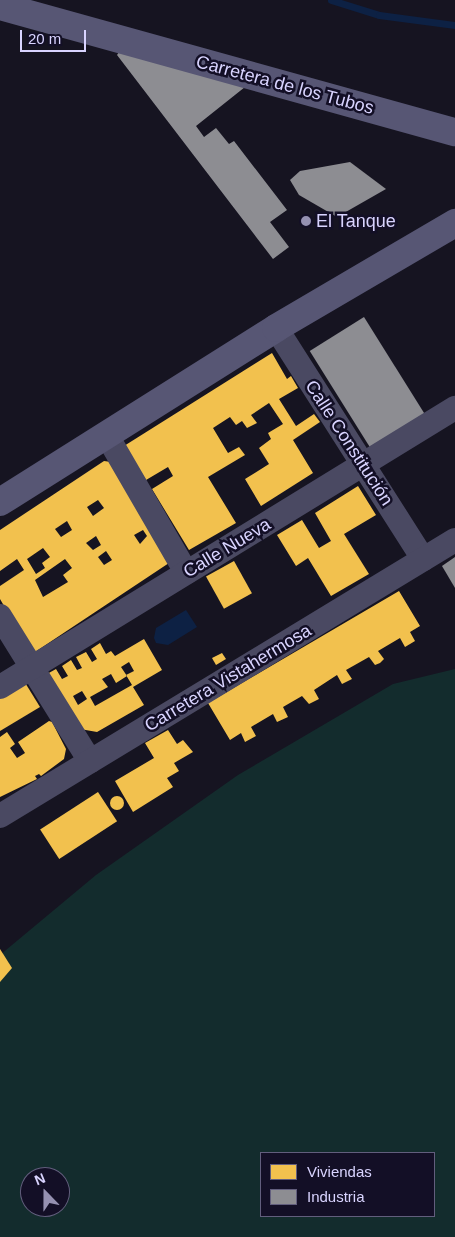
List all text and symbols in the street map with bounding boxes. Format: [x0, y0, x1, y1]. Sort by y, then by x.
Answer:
scale bar [22, 20, 89, 52]
text: 20 m [28, 30, 61, 47]
street label: Carretera de los Tubos [194, 51, 376, 119]
place label: El Tanque [316, 210, 396, 232]
marker: El Tanque [300, 215, 312, 227]
street label: Calle Constitución [300, 376, 398, 510]
street label: Calle Nueva [179, 513, 275, 583]
street label: Carretera Vistahermosa [141, 620, 315, 736]
legend [260, 1152, 435, 1217]
text: Viviendas [307, 1163, 372, 1180]
north arrow [20, 1167, 70, 1217]
text: N [32, 1170, 47, 1188]
text: Industria [307, 1188, 365, 1205]

